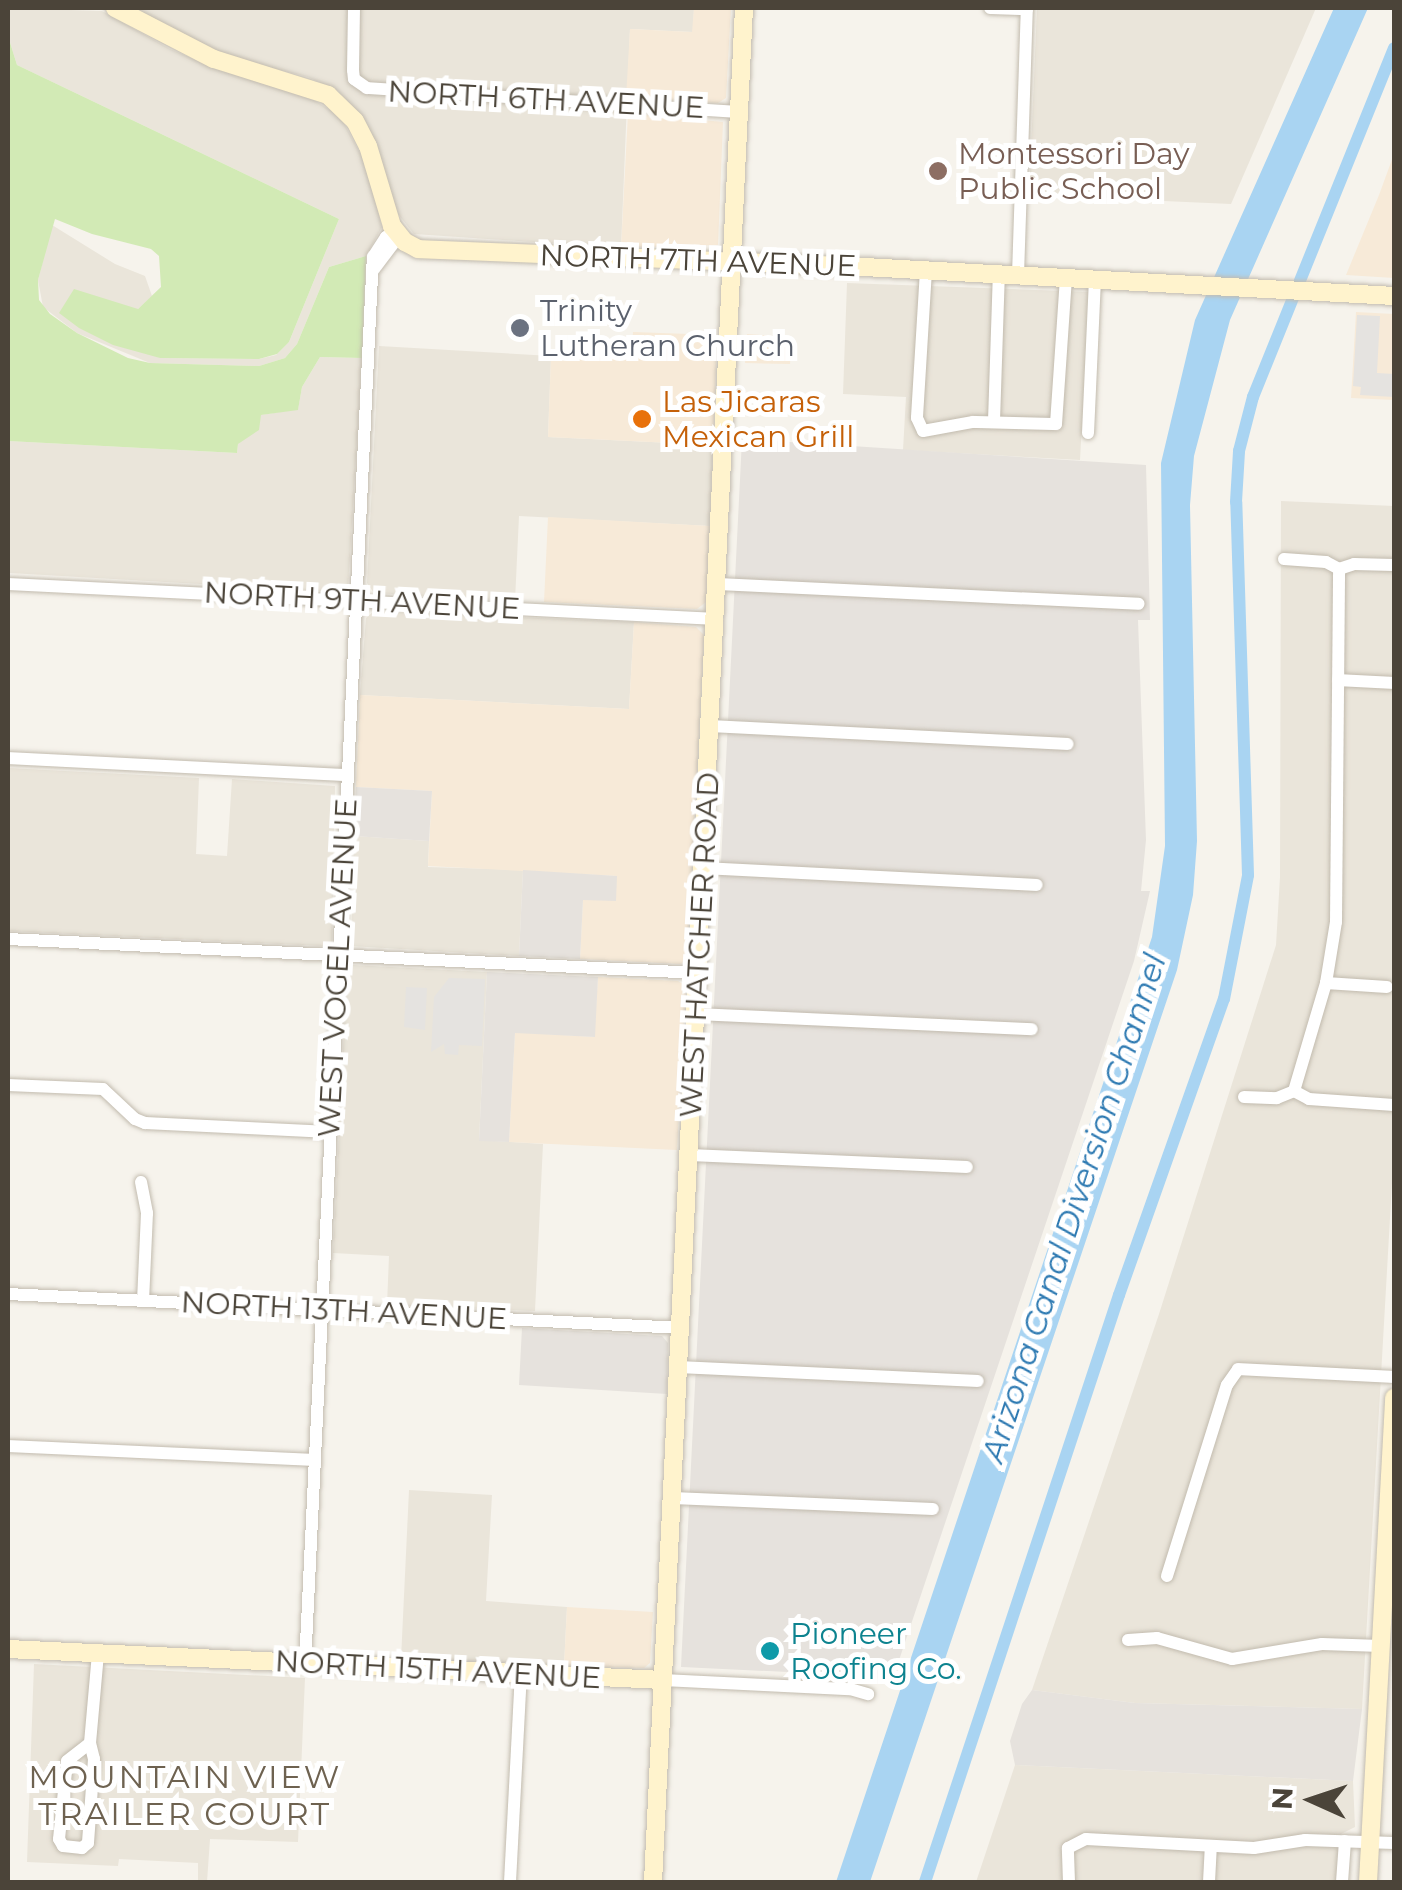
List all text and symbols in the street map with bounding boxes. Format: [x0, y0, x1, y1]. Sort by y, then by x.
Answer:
street label: NORTH 6TH AVENUE [387, 74, 705, 126]
place label: Montessori Day Public School [958, 136, 1189, 206]
marker: Montessori Day Public School [927, 160, 949, 182]
street label: NORTH 7TH AVENUE [539, 237, 857, 285]
place label: Trinity Lutheran Church [540, 293, 795, 364]
marker: Trinity Lutheran Church [509, 317, 531, 339]
place label: Las Jicaras Mexican Grill [662, 384, 854, 454]
marker: Las Jicaras Mexican Grill [631, 408, 653, 430]
street label: NORTH 9TH AVENUE [203, 575, 521, 627]
street label: WEST HATCHER ROAD [673, 771, 727, 1119]
street label: WEST VOGEL AVENUE [311, 797, 365, 1139]
water label: Arizona Canal Diversion Channel [974, 949, 1174, 1467]
street label: NORTH 13TH AVENUE [180, 1284, 508, 1338]
place label: Pioneer Roofing Co. [790, 1616, 962, 1686]
marker: Pioneer Roofing Co. [759, 1640, 781, 1662]
street label: NORTH 15TH AVENUE [274, 1643, 602, 1697]
north arrow [1262, 1750, 1362, 1850]
district label: MOUNTAIN VIEW TRAILER COURT [28, 1759, 342, 1834]
text: N [1264, 1786, 1300, 1811]

